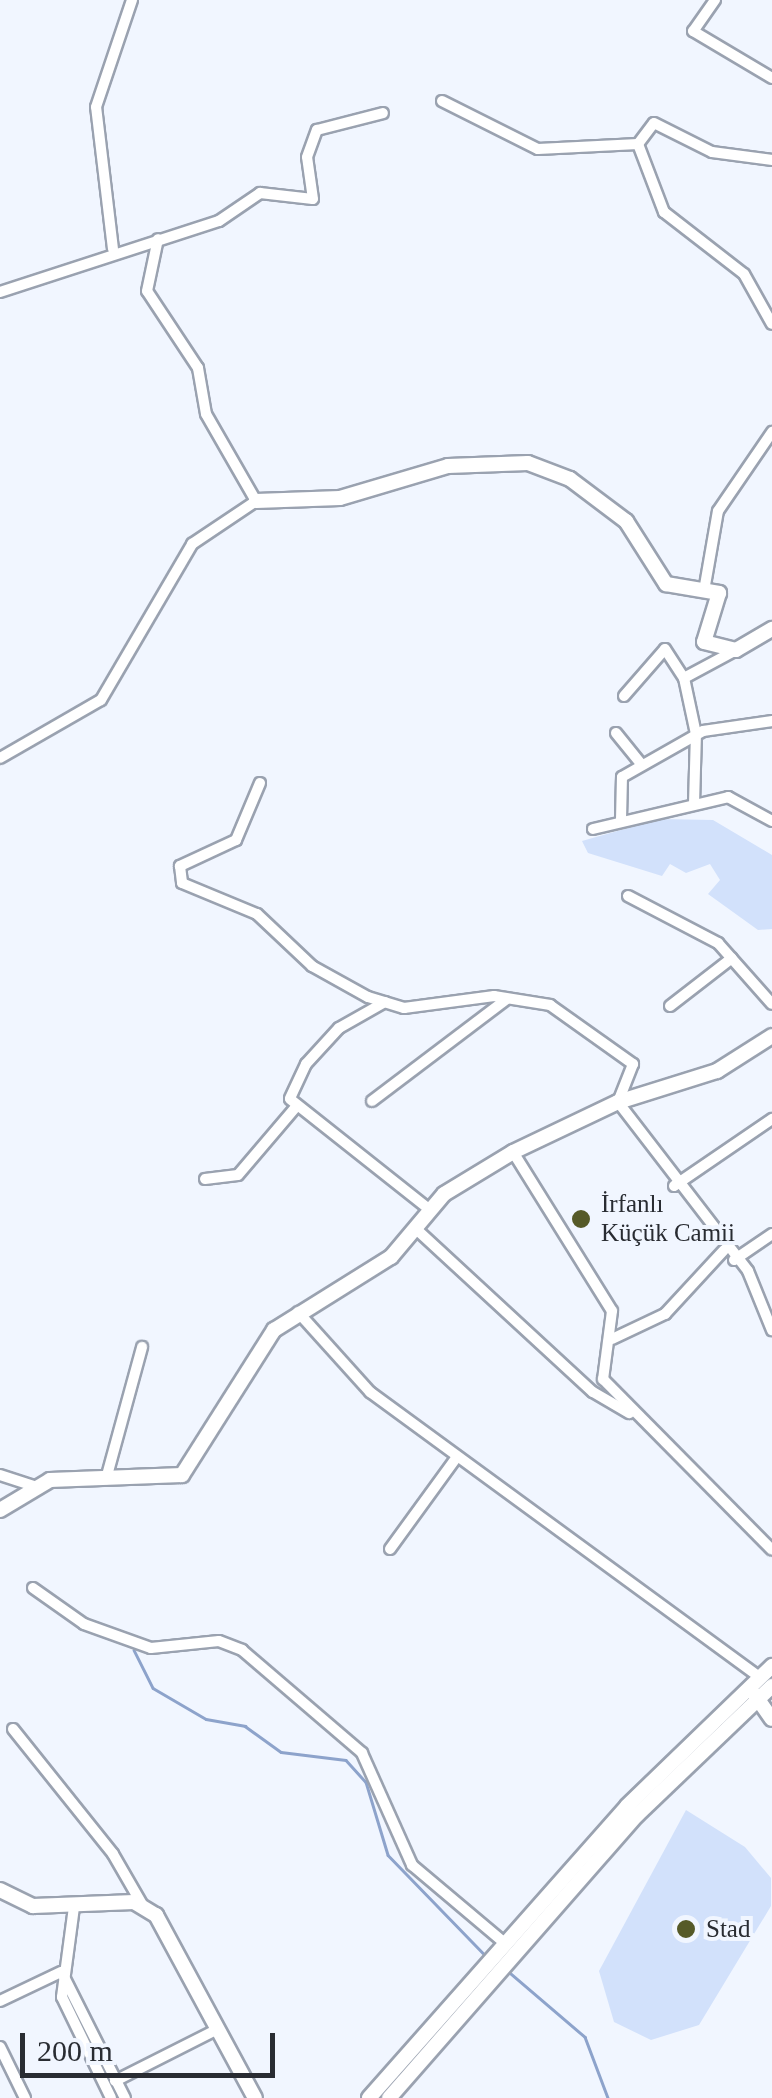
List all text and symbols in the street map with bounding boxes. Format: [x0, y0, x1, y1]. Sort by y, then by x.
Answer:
place label: İrfanlı Küçük Camii [601, 1190, 735, 1249]
marker: İrfanlı Küçük Camii [570, 1208, 592, 1230]
place label: Stad [706, 1914, 750, 1944]
marker: Stad [675, 1918, 697, 1940]
scale bar [25, 2013, 280, 2075]
text: 200 m [37, 2034, 113, 2067]

